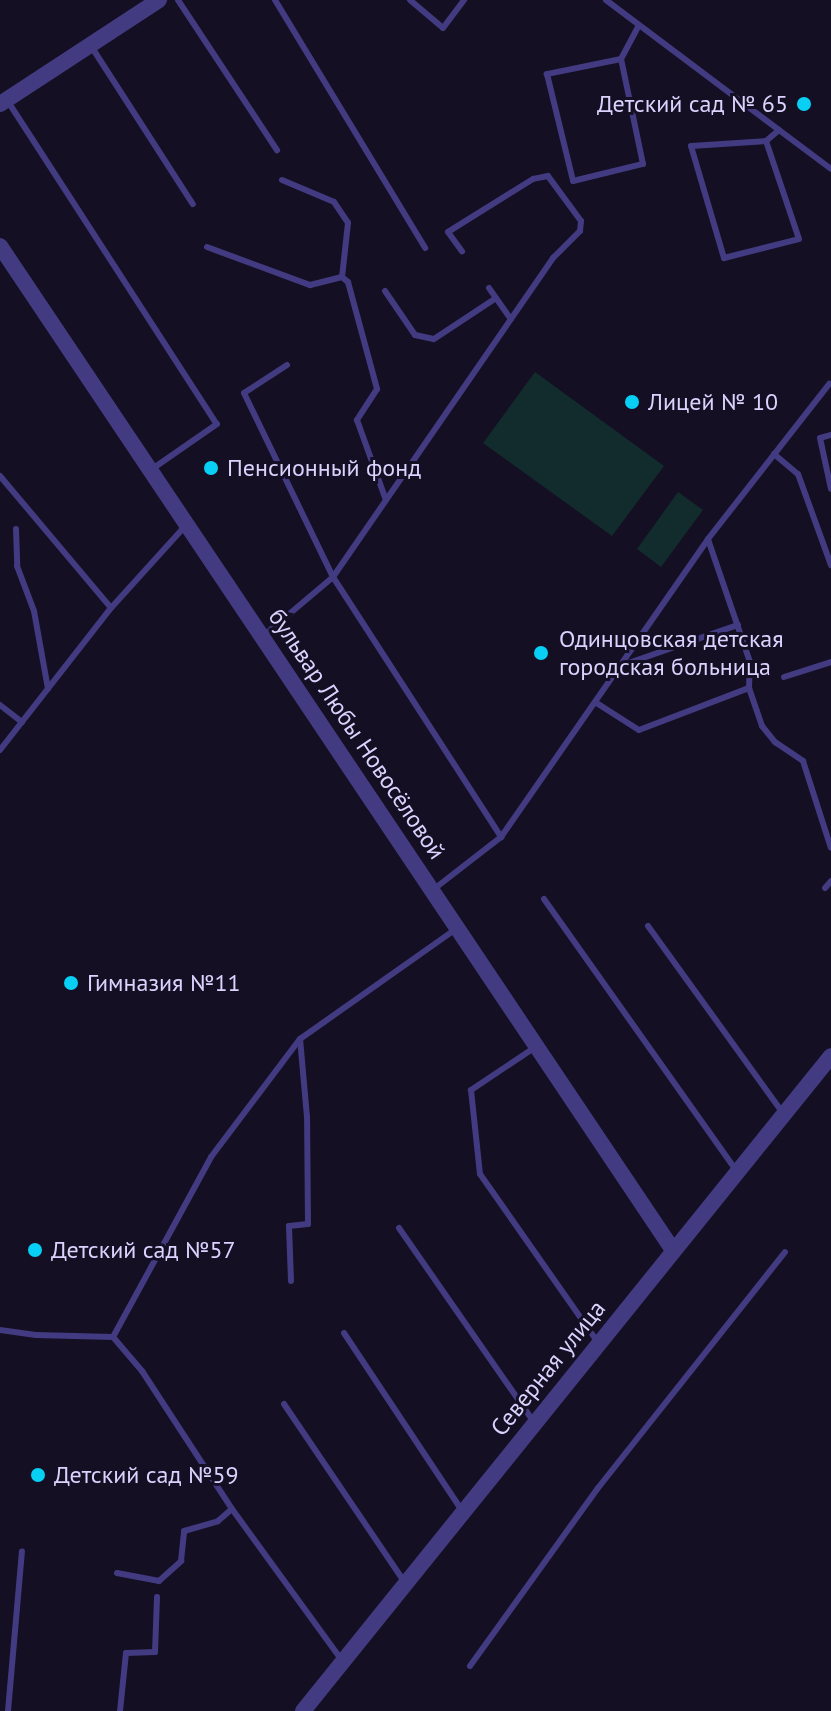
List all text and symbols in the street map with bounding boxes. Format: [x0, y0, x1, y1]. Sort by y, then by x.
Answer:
place label: Детский сад № 65 [597, 90, 788, 118]
marker: Детский сад № 65 [795, 95, 813, 113]
place label: Лицей № 10 [648, 388, 778, 416]
marker: Лицей № 10 [623, 393, 641, 411]
place label: Пенсионный фонд [227, 454, 421, 482]
marker: Пенсионный фонд [202, 459, 220, 477]
street label: бульвар Любы Новосёловой [262, 603, 452, 865]
place label: Одинцовская детская городская больница [559, 625, 784, 681]
marker: Одинцовская детская городская больница [530, 642, 552, 664]
place label: Гимназия №11 [87, 969, 241, 997]
marker: Гимназия №11 [62, 974, 80, 992]
place label: Детский сад №57 [51, 1236, 236, 1264]
marker: Детский сад №57 [26, 1241, 44, 1259]
street label: Северная улица [485, 1294, 611, 1442]
place label: Детский сад №59 [54, 1461, 239, 1489]
marker: Детский сад №59 [29, 1466, 47, 1484]

